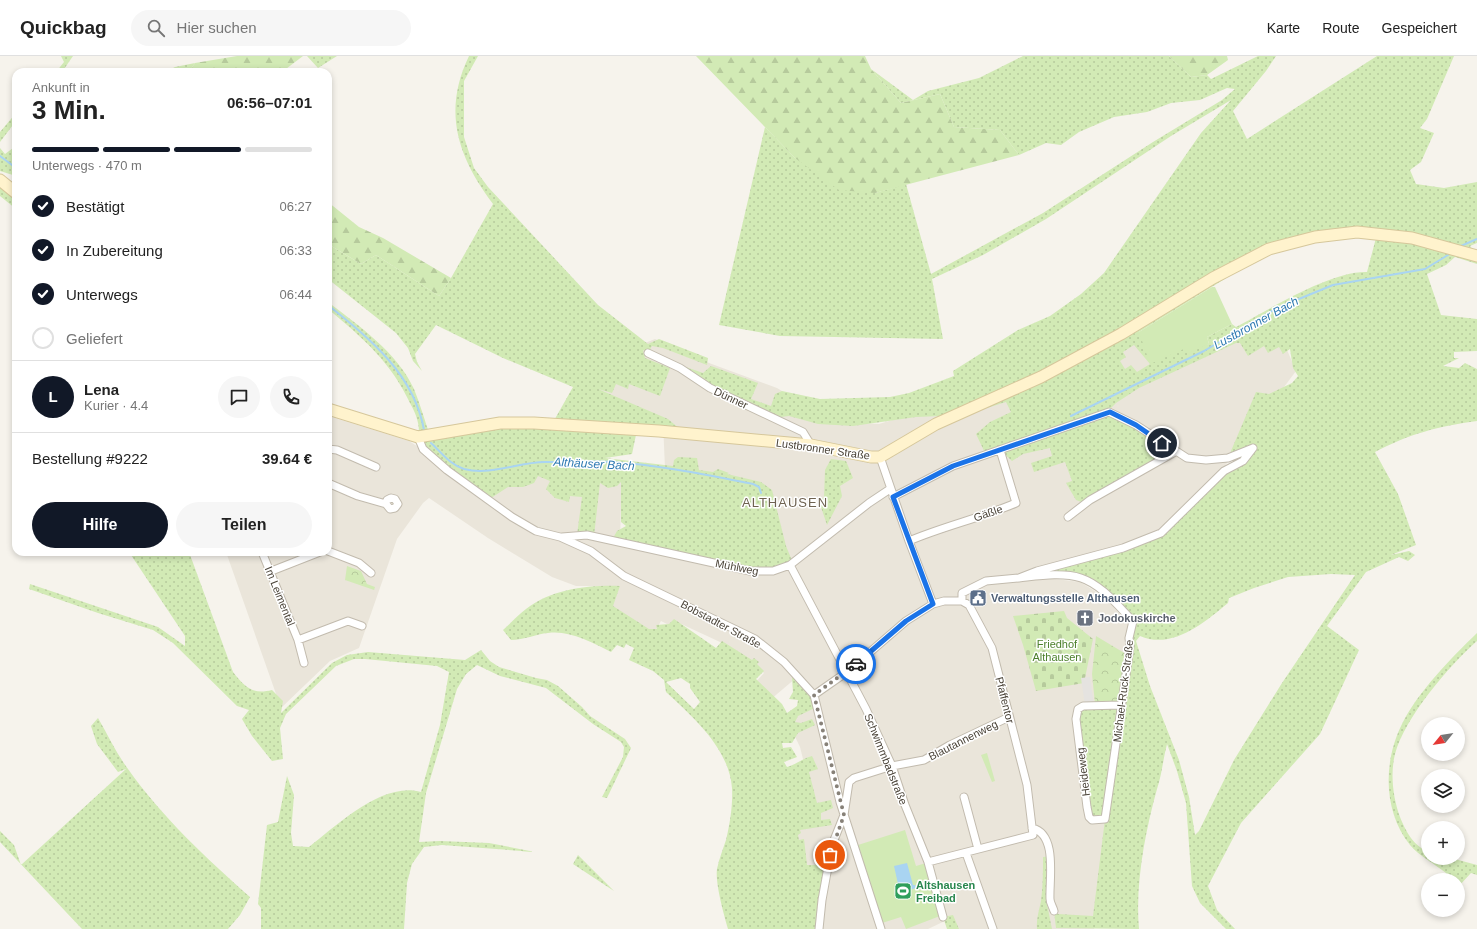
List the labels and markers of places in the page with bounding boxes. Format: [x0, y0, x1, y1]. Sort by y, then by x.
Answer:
pin [1145, 426, 1179, 460]
public building icon: Verwaltungsstelle Althausen [968, 588, 988, 608]
place label: Verwaltungsstelle Althausen [991, 592, 1140, 604]
church icon: Jodokuskirche [1075, 608, 1095, 628]
place label: Jodokuskirche [1098, 612, 1176, 624]
pin [813, 838, 847, 872]
place label: Altshausen Freibad [916, 879, 976, 904]
sports icon: Altshausen Freibad [893, 881, 913, 901]

